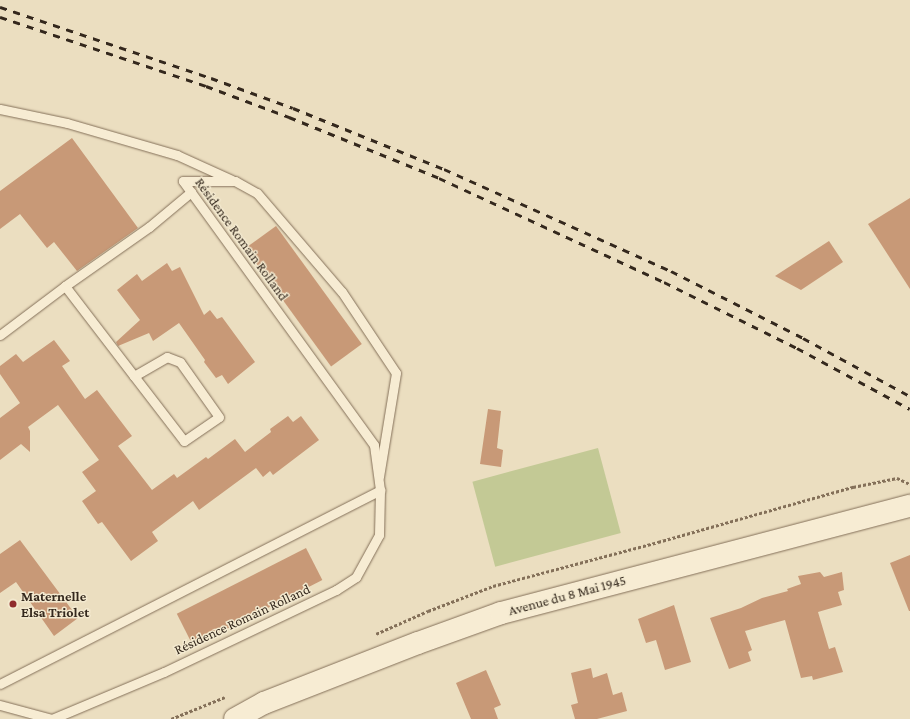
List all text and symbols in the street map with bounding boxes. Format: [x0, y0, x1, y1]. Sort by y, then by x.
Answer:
street label: Résidence Romain Rolland [192, 174, 292, 304]
street label: Avenue du 8 Mai 1945 [506, 571, 628, 619]
street label: Résidence Romain Rolland [171, 580, 313, 658]
place label: Maternelle Elsa Triolet [21, 588, 89, 620]
marker: Maternelle Elsa Triolet [8, 599, 18, 609]

